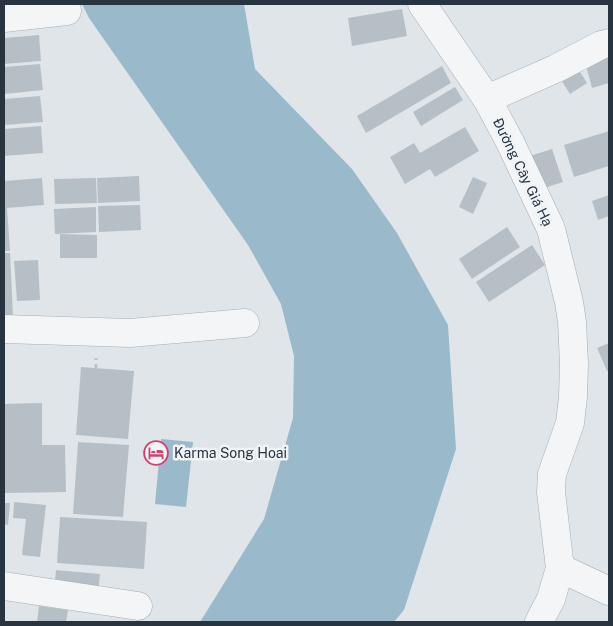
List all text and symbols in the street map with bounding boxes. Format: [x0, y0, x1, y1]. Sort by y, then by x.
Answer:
street label: Đường Cây Giá Hạ [490, 115, 556, 229]
hotel icon: Karma Song Hoai [143, 440, 169, 466]
place label: Karma Song Hoai [174, 445, 287, 461]

